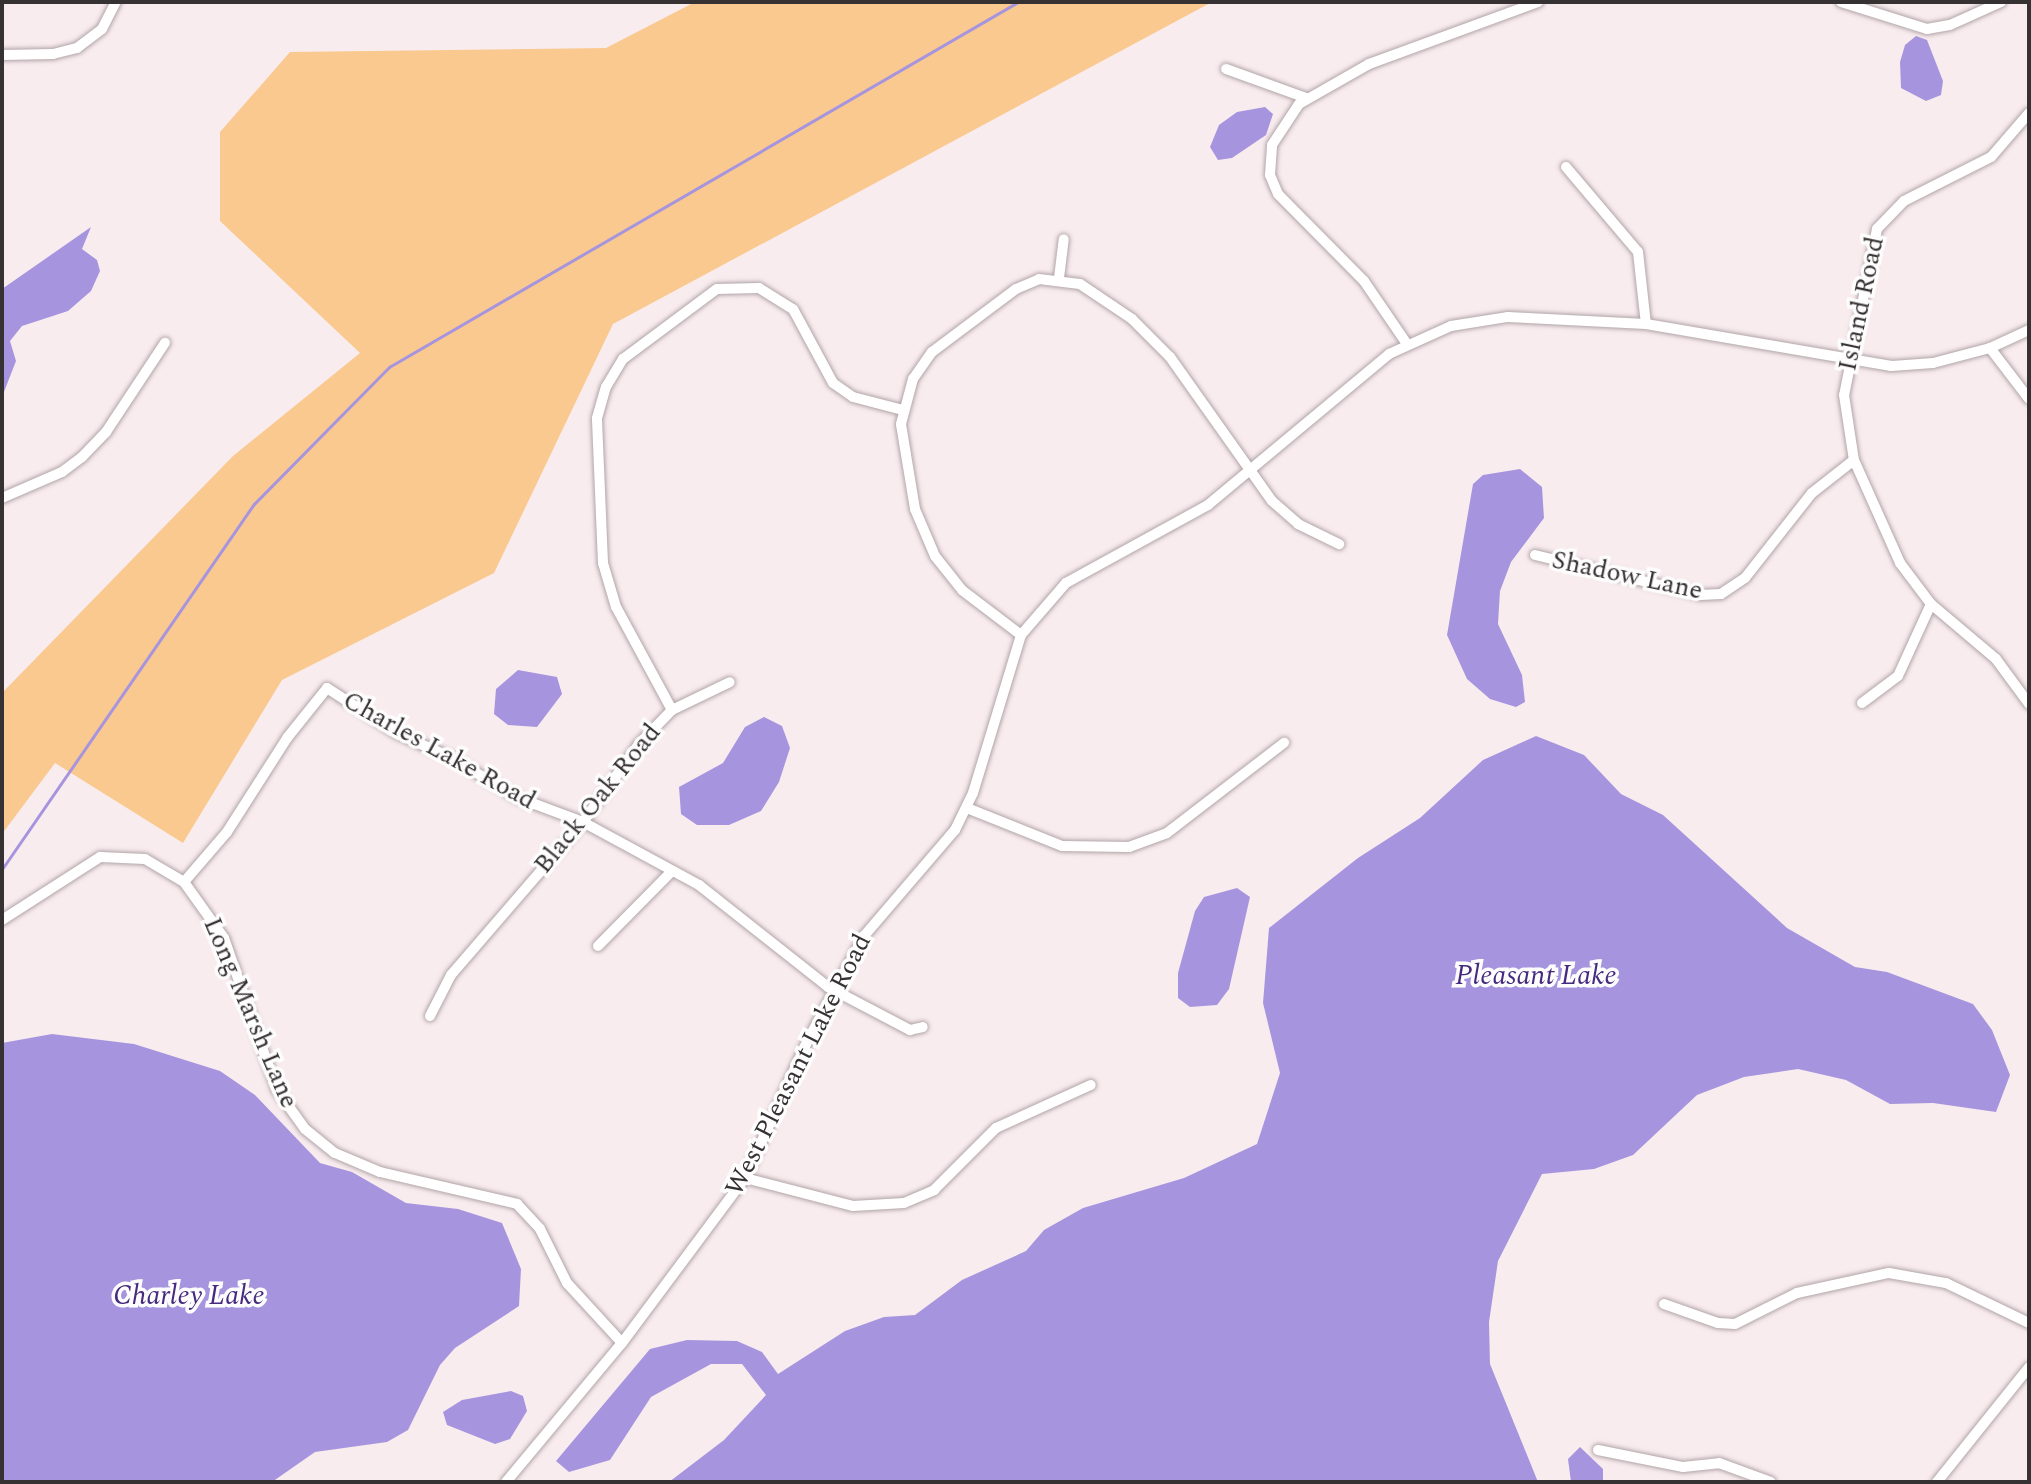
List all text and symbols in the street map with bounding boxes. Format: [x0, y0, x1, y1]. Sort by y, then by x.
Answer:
street label: Island Road [1833, 234, 1891, 374]
street label: Shadow Lane [1549, 545, 1705, 607]
street label: Charles Lake Road [337, 685, 541, 817]
street label: Black Oak Road [528, 718, 668, 880]
street label: Long Marsh Lane [196, 913, 304, 1113]
street label: West Pleasant Lake Road [719, 929, 879, 1201]
water label: Pleasant Lake [1455, 959, 1617, 993]
water label: Charley Lake [113, 1279, 265, 1313]

